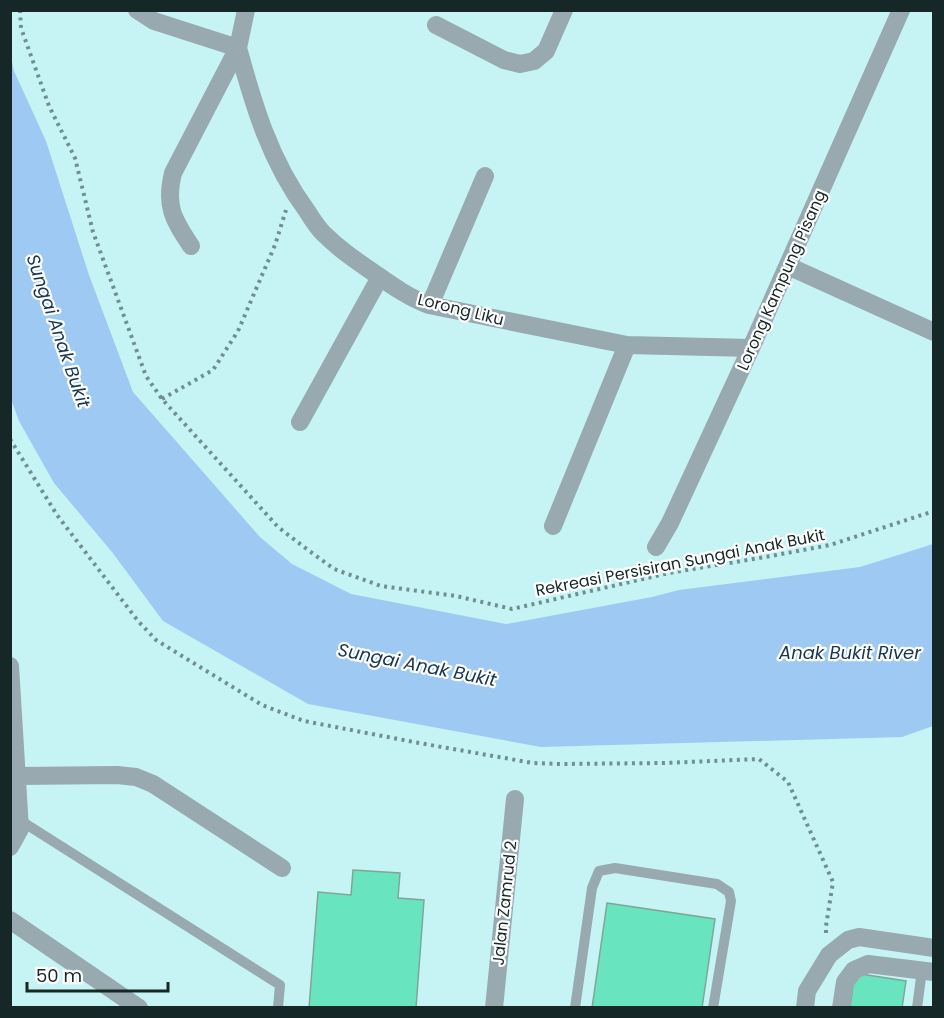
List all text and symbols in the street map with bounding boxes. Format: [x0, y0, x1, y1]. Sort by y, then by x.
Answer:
street label: Lorong Kampung Pisang [731, 186, 832, 374]
water label: Sungai Anak Bukit [20, 251, 97, 411]
street label: Lorong Liku [415, 288, 506, 331]
street label: Rekreasi Persisiran Sungai Anak Bukit [533, 523, 827, 602]
water label: Sungai Anak Bukit [336, 637, 499, 692]
water label: Anak Bukit River [778, 640, 922, 665]
street label: Jalan Zamrud 2 [487, 840, 522, 966]
scale bar [27, 955, 168, 993]
text: 50 m [36, 963, 82, 988]

